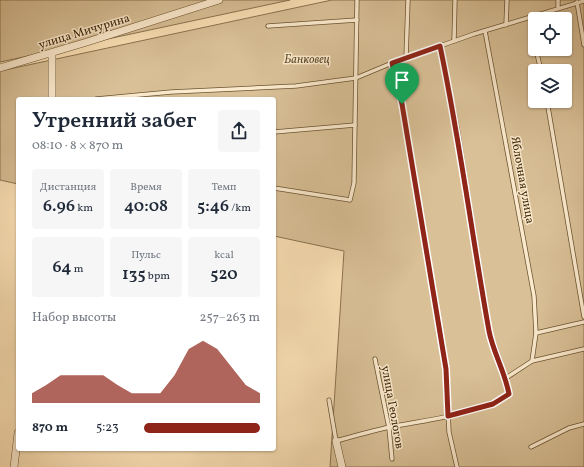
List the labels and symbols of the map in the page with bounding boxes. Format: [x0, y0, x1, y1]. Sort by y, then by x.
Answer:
street label: улица Мичурина [37, 10, 132, 53]
park label: Банковец [284, 52, 330, 68]
pin [385, 63, 419, 104]
street label: Яблочная улица [506, 135, 538, 225]
street label: улица Геологов [377, 364, 407, 450]

